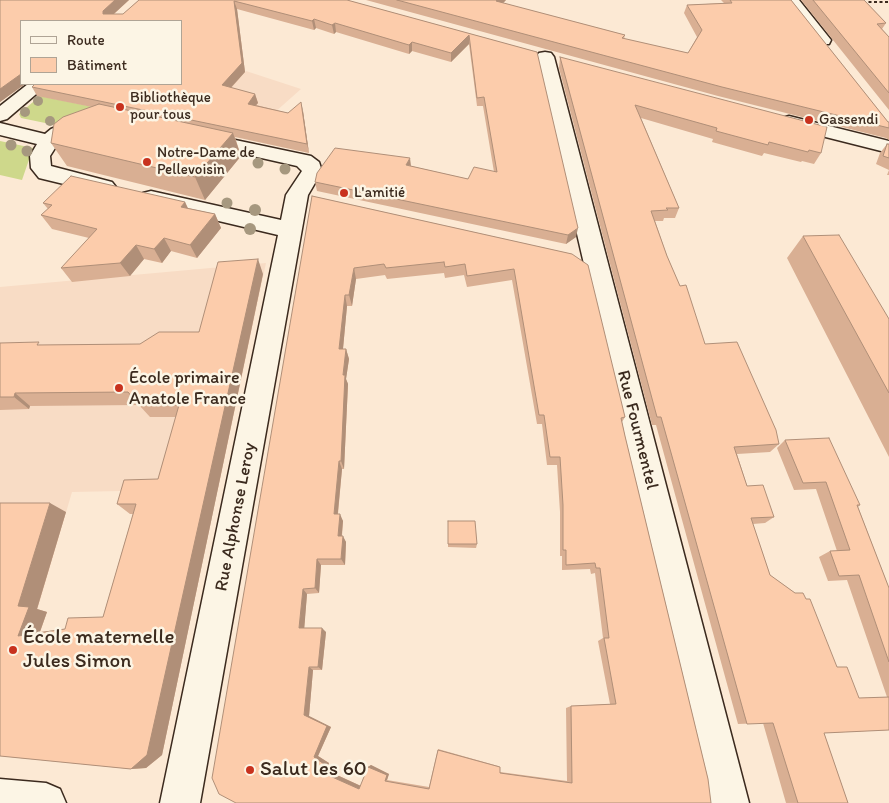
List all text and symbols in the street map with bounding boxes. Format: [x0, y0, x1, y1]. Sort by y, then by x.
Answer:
legend [20, 20, 182, 85]
text: Route [67, 31, 105, 49]
text: Bâtiment [67, 56, 127, 74]
place label: Bibliothèque pour tous [130, 89, 211, 124]
marker: Bibliothèque pour tous [114, 101, 126, 113]
place label: Gassendi [819, 111, 878, 129]
marker: Gassendi [803, 114, 815, 126]
place label: Notre-Dame de Pellevoisin [157, 144, 255, 179]
marker: Notre-Dame de Pellevoisin [141, 156, 153, 168]
place label: L'amitié [354, 184, 405, 202]
marker: L'amitié [338, 187, 350, 199]
place label: École primaire Anatole France [129, 367, 246, 409]
street label: Rue Fourmentel [612, 368, 662, 492]
marker: École primaire Anatole France [113, 382, 125, 394]
street label: Rue Alphonse Leroy [211, 441, 261, 593]
place label: École maternelle Jules Simon [23, 625, 174, 675]
marker: École maternelle Jules Simon [7, 644, 19, 656]
place label: Salut les 60 [260, 757, 367, 783]
marker: Salut les 60 [244, 764, 256, 776]

